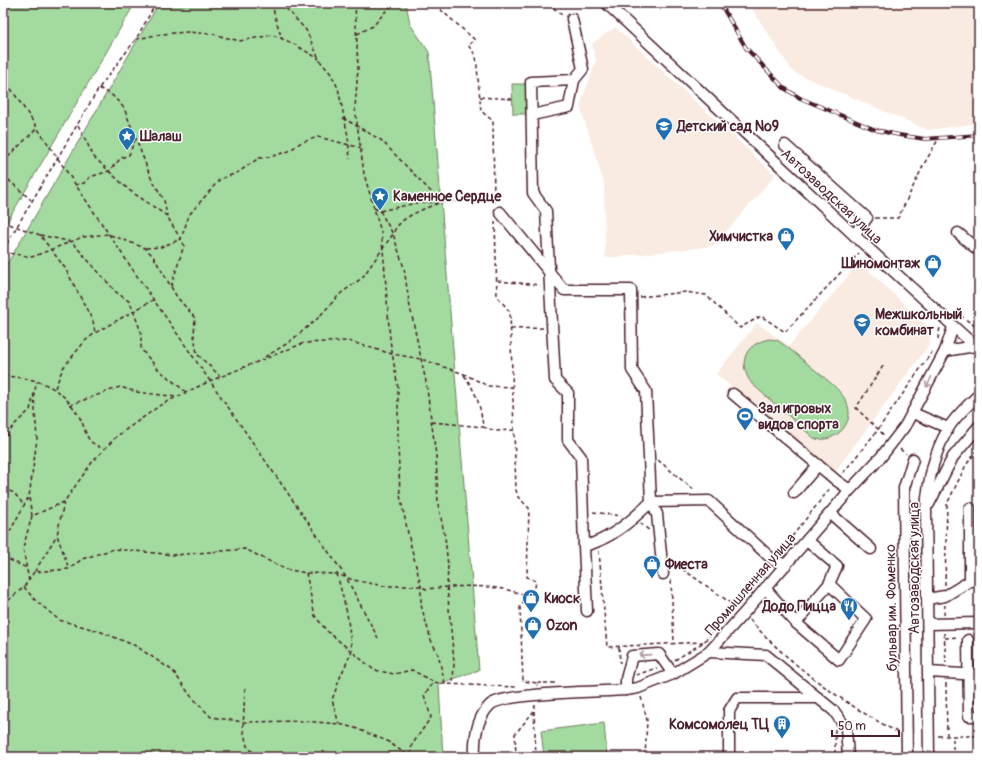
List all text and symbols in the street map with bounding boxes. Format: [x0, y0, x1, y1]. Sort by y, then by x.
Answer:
school or university icon: Детский сад №9 [654, 116, 674, 141]
place label: Детский сад №9 [676, 118, 779, 135]
place icon: Шалаш [117, 126, 137, 151]
place label: Шалаш [139, 128, 182, 145]
street label: Автозаводская улица [778, 145, 886, 248]
place icon: Каменное Сердце [370, 186, 390, 211]
place label: Каменное Сердце [393, 188, 502, 205]
shop icon: Химчистка [776, 226, 796, 251]
place label: Химчистка [709, 228, 773, 245]
shop icon: Шиномонтаж [923, 253, 943, 278]
place label: Шиномонтаж [841, 255, 921, 272]
place label: Межшкольный комбинат [875, 306, 962, 339]
school or university icon: Межшкольный комбинат [852, 312, 872, 337]
one-way arrow [925, 376, 932, 388]
place label: Зал игровых видов спорта [758, 400, 839, 433]
sports icon: Зал игровых видов спорта [735, 406, 755, 431]
street label: Автозаводская улица [906, 502, 923, 634]
street label: Промышленная улица [701, 530, 799, 639]
street label: бульвар им. Фоменко [882, 544, 901, 672]
shop icon: Фиеста [642, 554, 662, 579]
place label: Фиеста [664, 556, 708, 573]
shop icon: Киоск [521, 588, 541, 613]
place label: Киоск [544, 590, 580, 607]
restaurant icon: Додо Пицца [839, 596, 859, 621]
place label: Додо Пицца [761, 598, 836, 615]
shop icon: Ozon [523, 615, 543, 640]
place label: Ozon [546, 617, 578, 634]
one-way arrow [639, 651, 652, 658]
scale bar [832, 712, 899, 738]
building icon: Комсомолец ТЦ [772, 714, 792, 739]
place label: Комсомолец ТЦ [669, 716, 769, 733]
text: 50 m [838, 719, 866, 734]

